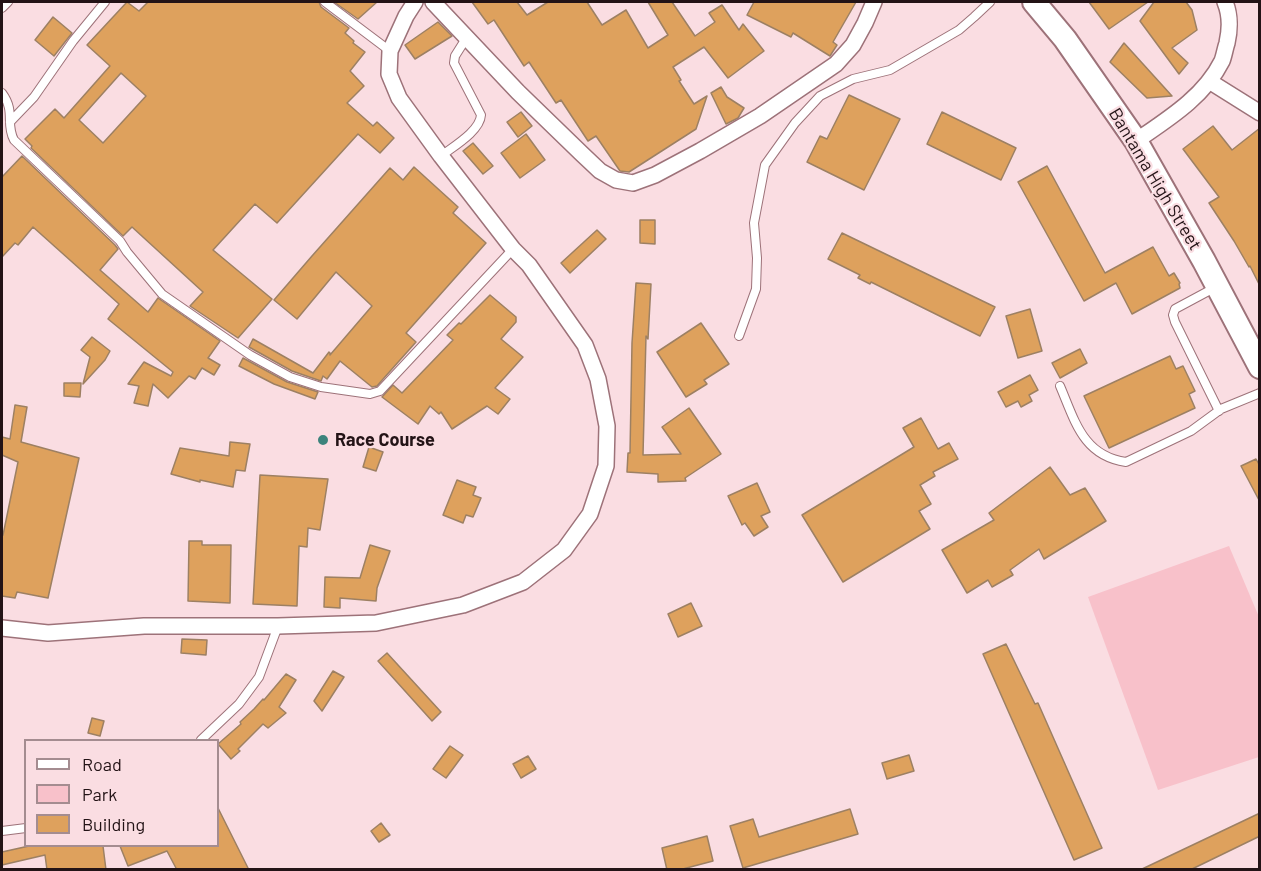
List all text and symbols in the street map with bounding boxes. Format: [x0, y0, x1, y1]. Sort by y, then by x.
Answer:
street label: Bantama High Street [1104, 104, 1206, 254]
place label: Race Course [335, 429, 435, 451]
marker: Race Course [316, 433, 330, 447]
legend [24, 739, 219, 847]
text: Road [82, 753, 122, 775]
text: Park [82, 783, 117, 805]
text: Building [82, 813, 145, 835]

